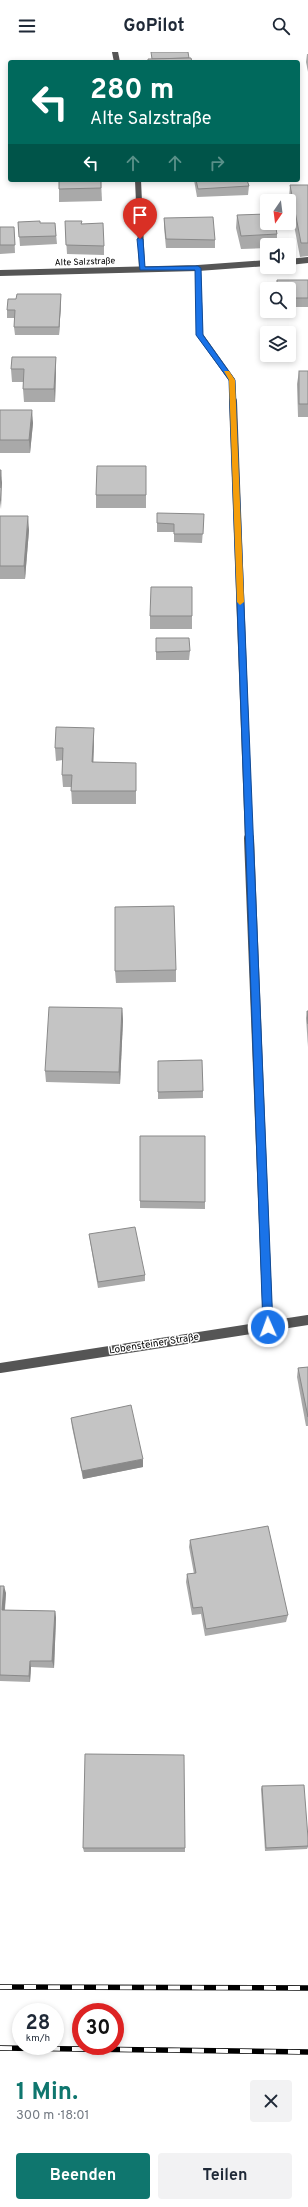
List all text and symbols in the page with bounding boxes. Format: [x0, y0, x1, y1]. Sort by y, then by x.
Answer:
icon: menu [16, 15, 38, 37]
text: GoPilot [123, 15, 185, 38]
icon: search [270, 15, 292, 37]
text: 280 m [90, 73, 174, 109]
icon: left [24, 76, 76, 128]
text: Alte Salzstraße [90, 108, 211, 131]
icon: left [80, 152, 102, 174]
icon: ahead [122, 152, 144, 174]
icon: ahead [164, 152, 186, 174]
icon: right [206, 152, 228, 174]
north arrow [260, 194, 296, 230]
map controls [260, 194, 296, 362]
pin [123, 198, 157, 239]
icon: arrive [129, 204, 151, 226]
button: sound [260, 238, 296, 274]
street label: Alte Salzstraße [54, 255, 116, 269]
button: search [260, 282, 296, 318]
button: layers [260, 326, 296, 362]
position arrow [247, 1306, 289, 1348]
street label: Lobensteiner Straße [108, 1330, 200, 1358]
speed limit sign: 30 [72, 2003, 124, 2055]
text: 28 [26, 2011, 50, 2037]
text: km/h [26, 2032, 50, 2045]
text: 1 Min. [16, 2078, 78, 2108]
button: close [250, 2080, 292, 2122]
text: 300 m · 18:01 [16, 2108, 89, 2124]
button: Beenden [16, 2153, 150, 2199]
button: Teilen [158, 2153, 292, 2199]

